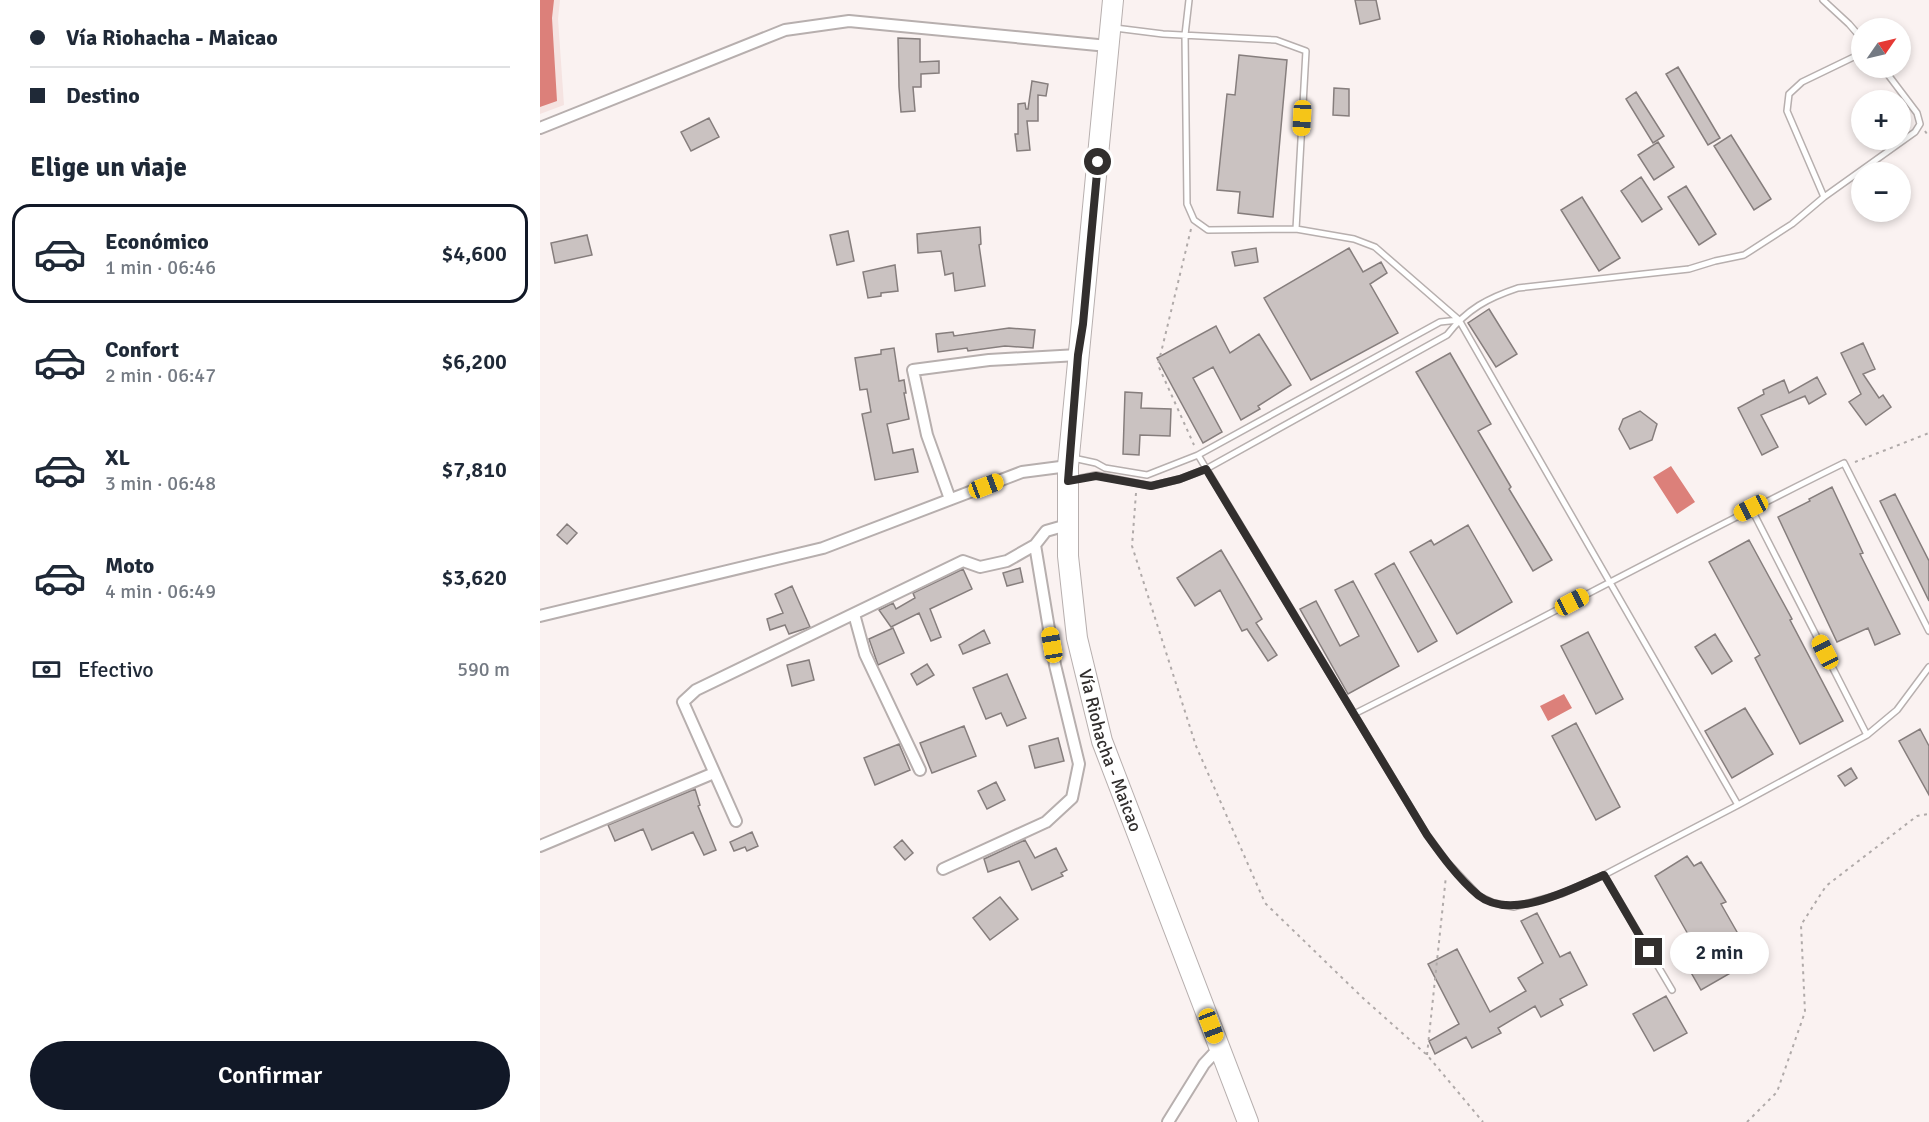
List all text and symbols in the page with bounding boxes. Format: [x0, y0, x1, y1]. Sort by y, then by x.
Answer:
north arrow [1851, 18, 1911, 78]
map controls [1851, 18, 1911, 222]
text: Vía Riohacha - Maicao [66, 24, 278, 51]
text: Destino [66, 82, 140, 109]
button: + [1851, 90, 1911, 150]
car [1292, 100, 1312, 136]
route start [1084, 148, 1111, 175]
text: Elige un viaje [30, 151, 187, 184]
button: − [1851, 162, 1911, 222]
icon: car [33, 227, 87, 281]
text: Económico [105, 228, 209, 255]
text: $4,600 [441, 240, 507, 267]
text: 1 min · 06:46 [105, 255, 216, 280]
icon: car [33, 335, 87, 389]
text: Confort [105, 336, 179, 363]
text: $6,200 [441, 348, 507, 375]
text: 2 min · 06:47 [105, 363, 216, 388]
icon: car [33, 443, 87, 497]
text: XL [105, 444, 130, 471]
text: $7,810 [441, 456, 507, 483]
text: 3 min · 06:48 [105, 471, 216, 496]
car [966, 471, 1006, 501]
car [1731, 492, 1771, 524]
icon: car [33, 551, 87, 605]
text: Moto [105, 552, 154, 579]
text: $3,620 [441, 564, 507, 591]
text: 4 min · 06:49 [105, 579, 216, 604]
car [1552, 586, 1592, 618]
car [1040, 626, 1064, 664]
car [1809, 632, 1841, 672]
icon: cash [30, 653, 63, 686]
text: Efectivo [78, 656, 154, 683]
text: 590 m [457, 657, 510, 682]
street label: Vía Riohacha - Maicao [1074, 667, 1147, 835]
callout: 2 min [1670, 931, 1769, 973]
route end [1635, 938, 1662, 965]
text: 2 min [1696, 940, 1743, 965]
car [1196, 1006, 1226, 1046]
button: Confirmar [30, 1041, 510, 1110]

